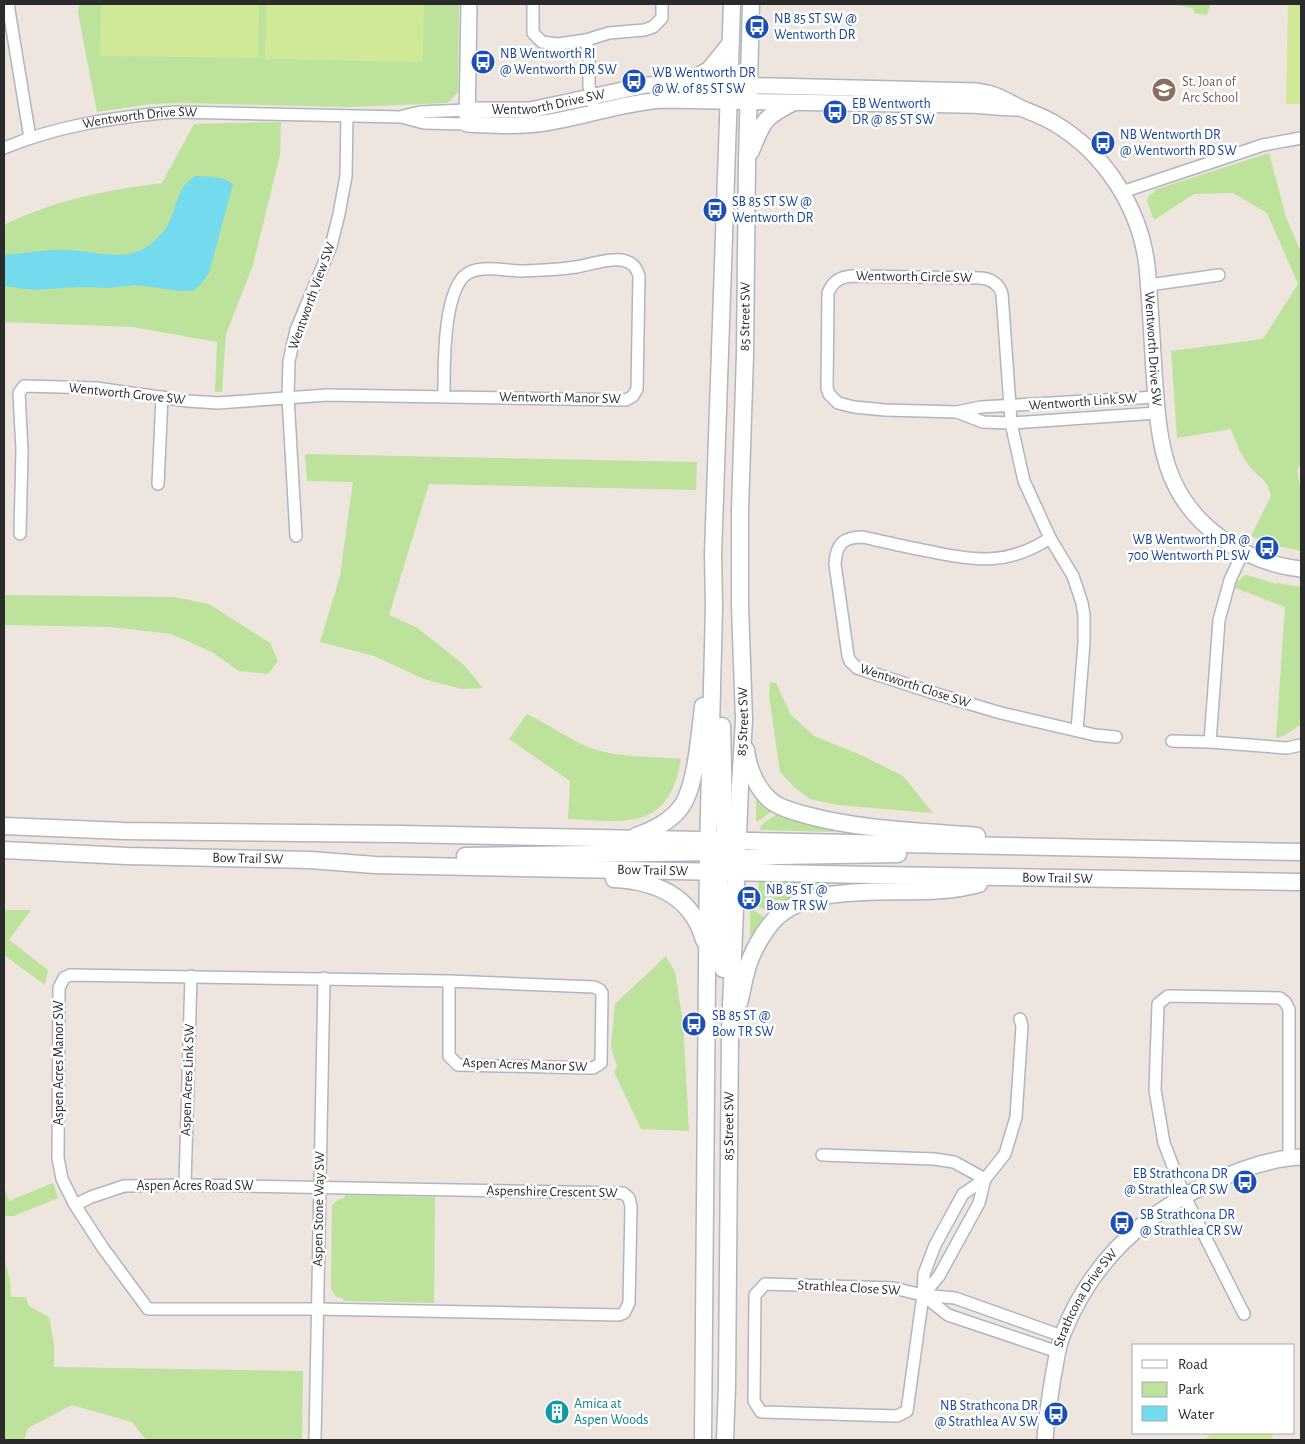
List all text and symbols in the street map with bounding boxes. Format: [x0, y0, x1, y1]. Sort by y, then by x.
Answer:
place label: NB 85 ST SW @ Wentworth DR [774, 12, 857, 42]
bus stop icon: NB 85 ST SW @ Wentworth DR [744, 14, 770, 40]
place label: NB Wentworth RI @ Wentworth DR SW [500, 47, 617, 77]
bus stop icon: NB Wentworth RI @ Wentworth DR SW [470, 49, 496, 75]
place label: WB Wentworth DR @ W. of 85 ST SW [652, 66, 756, 96]
bus stop icon: WB Wentworth DR @ W. of 85 ST SW [621, 68, 647, 94]
place label: St. Joan of Arc School [1182, 75, 1238, 105]
school or university icon: St. Joan of Arc School [1151, 77, 1177, 103]
street label: Wentworth Drive SW [491, 87, 607, 117]
place label: EB Wentworth DR @ 85 ST SW [852, 97, 935, 127]
bus stop icon: EB Wentworth DR @ 85 ST SW [822, 99, 848, 125]
street label: Wentworth Drive SW [81, 105, 198, 131]
place label: NB Wentworth DR @ Wentworth RD SW [1120, 128, 1237, 158]
bus stop icon: NB Wentworth DR @ Wentworth RD SW [1090, 130, 1116, 156]
place label: SB 85 ST SW @ Wentworth DR [732, 195, 814, 225]
bus stop icon: SB 85 ST SW @ Wentworth DR [702, 197, 728, 223]
street label: Wentworth View SW [286, 240, 338, 352]
street label: Wentworth Circle SW [856, 269, 973, 285]
street label: 85 Street SW [738, 281, 753, 351]
street label: Wentworth Drive SW [1142, 291, 1164, 407]
street label: Wentworth Grove SW [68, 381, 187, 407]
street label: Wentworth Manor SW [499, 390, 621, 406]
street label: Wentworth Link SW [1028, 391, 1138, 413]
place label: WB Wentworth DR @ 700 Wentworth PL SW [1128, 533, 1250, 563]
bus stop icon: WB Wentworth DR @ 700 Wentworth PL SW [1254, 535, 1280, 561]
street label: Wentworth Close SW [858, 662, 972, 711]
street label: 85 Street SW [735, 686, 751, 756]
street label: Bow Trail SW [212, 851, 284, 866]
street label: Bow Trail SW [617, 863, 689, 878]
street label: Bow Trail SW [1022, 871, 1094, 886]
place label: NB 85 ST @ Bow TR SW [766, 883, 828, 913]
bus stop icon: NB 85 ST @ Bow TR SW [736, 885, 762, 911]
street label: Aspen Acres Manor SW [52, 1000, 66, 1126]
place label: SB 85 ST @ Bow TR SW [712, 1009, 774, 1039]
bus stop icon: SB 85 ST @ Bow TR SW [681, 1011, 707, 1037]
street label: Aspen Acres Link SW [179, 1023, 197, 1136]
street label: Aspen Acres Manor SW [462, 1056, 588, 1074]
street label: 85 Street SW [722, 1091, 736, 1161]
street label: Aspen Stone Way SW [311, 1151, 327, 1267]
place label: EB Strathcona DR @ Strathlea GR SW [1124, 1167, 1228, 1197]
bus stop icon: EB Strathcona DR @ Strathlea GR SW [1232, 1169, 1258, 1195]
street label: Aspen Acres Road SW [136, 1179, 254, 1193]
street label: Aspenshire Crescent SW [486, 1184, 618, 1200]
place label: SB Strathcona DR @ Strathlea CR SW [1140, 1208, 1243, 1238]
bus stop icon: SB Strathcona DR @ Strathlea CR SW [1109, 1210, 1135, 1236]
street label: Strathcona Drive SW [1052, 1246, 1120, 1349]
street label: Strathlea Close SW [797, 1278, 901, 1298]
legend [1132, 1344, 1295, 1434]
text: Road [1178, 1357, 1208, 1372]
text: Park [1178, 1382, 1204, 1397]
place label: Amica at Aspen Woods [574, 1397, 648, 1427]
building icon: Amica at Aspen Woods [544, 1399, 570, 1425]
place label: NB Strathcona DR @ Strathlea AV SW [935, 1399, 1038, 1429]
bus stop icon: NB Strathcona DR @ Strathlea AV SW [1043, 1401, 1069, 1427]
text: Water [1178, 1407, 1214, 1422]

